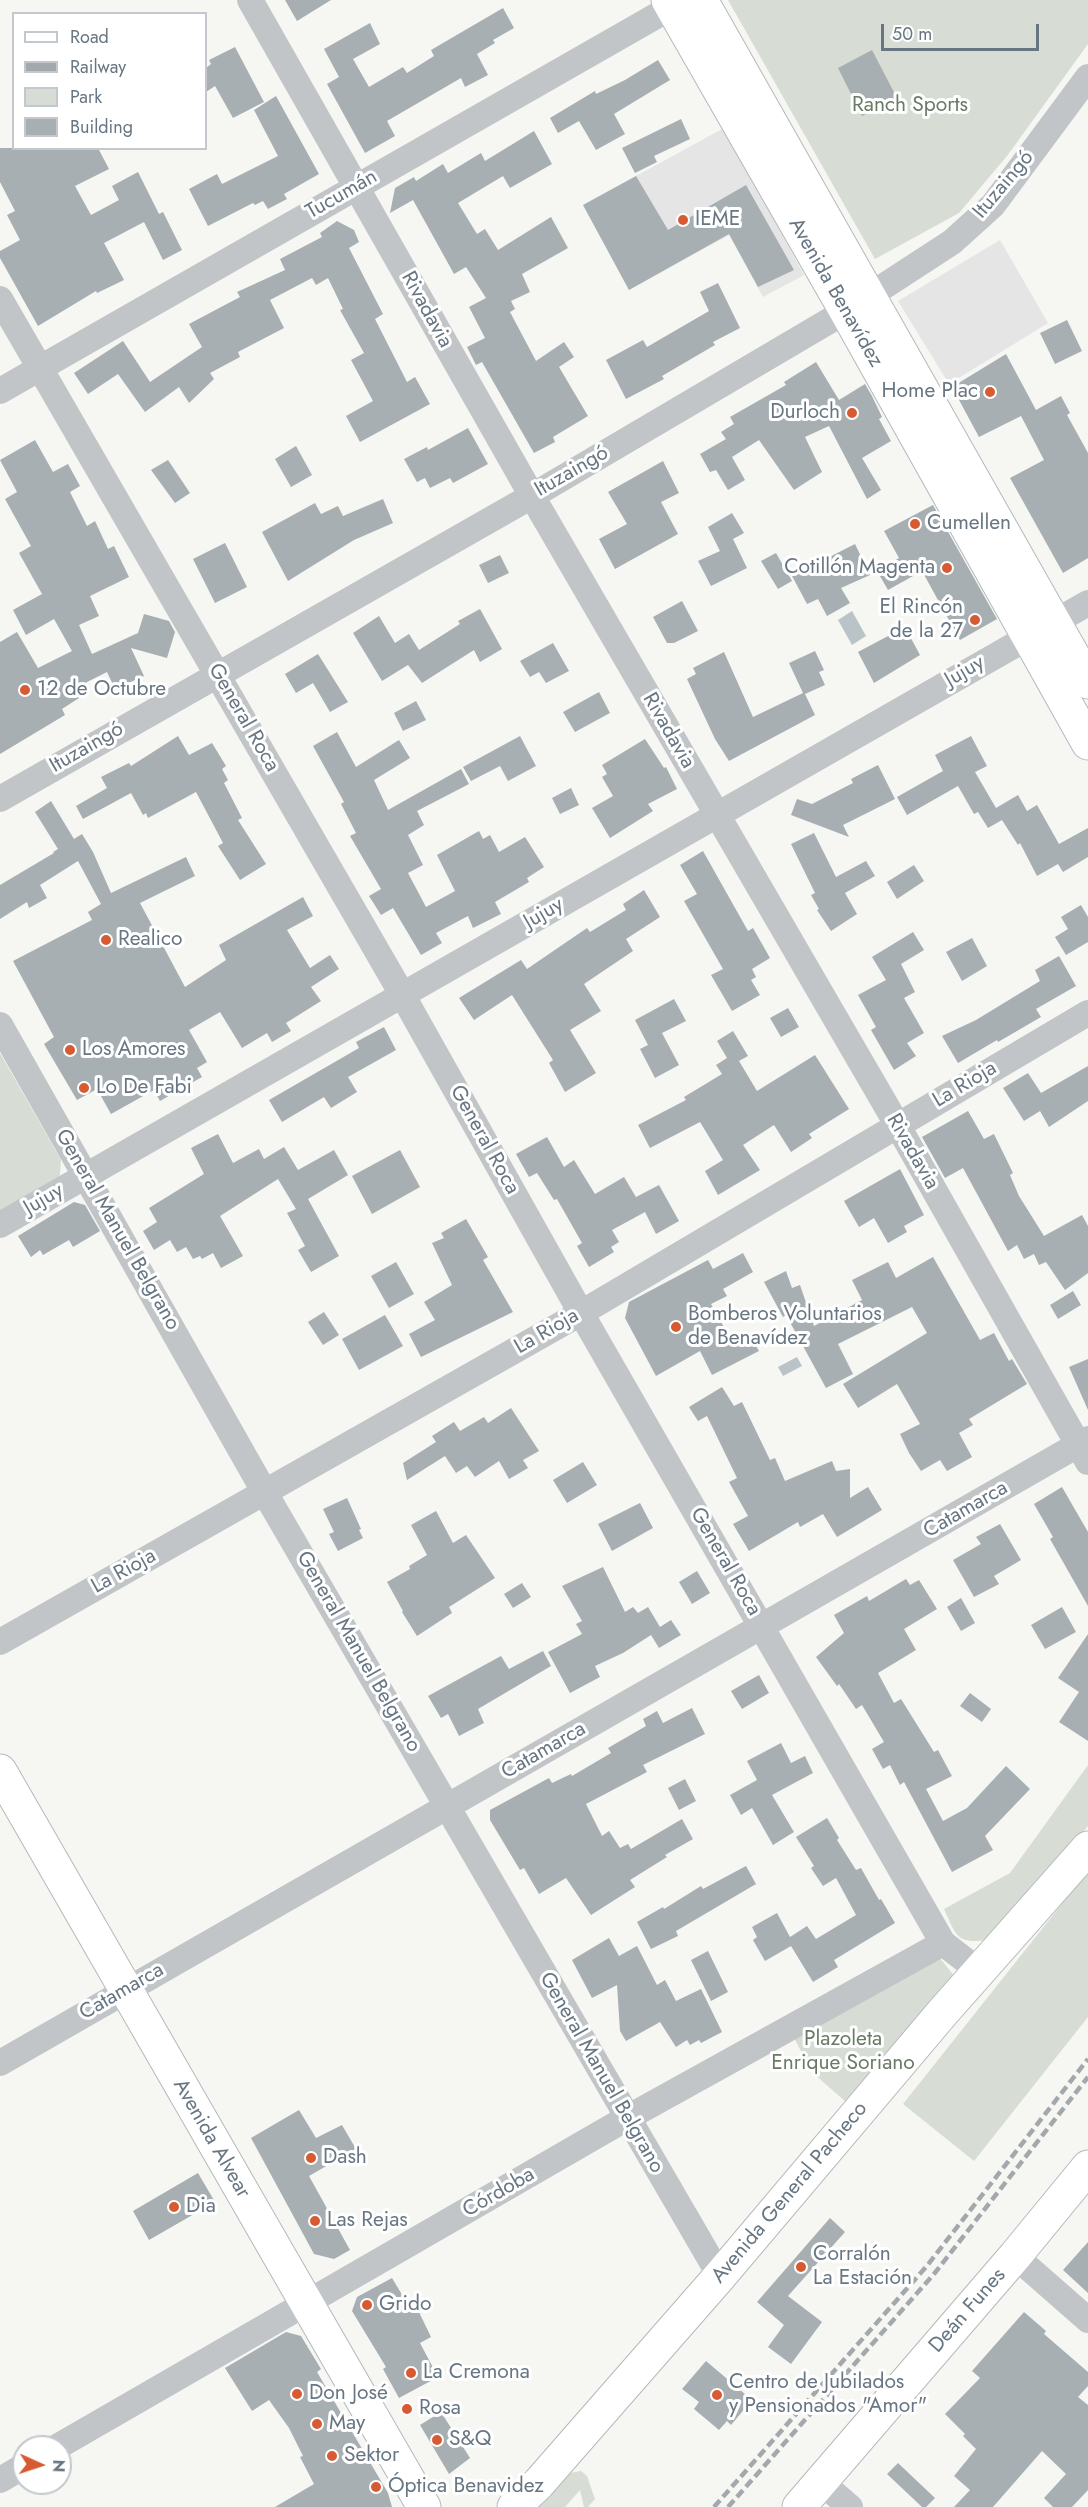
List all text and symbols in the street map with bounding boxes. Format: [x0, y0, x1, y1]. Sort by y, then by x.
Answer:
legend [12, 12, 207, 150]
scale bar [884, 12, 1042, 50]
text: 50 m [892, 21, 932, 47]
text: Road [70, 24, 109, 50]
text: Railway [70, 54, 126, 80]
text: Park [70, 84, 102, 110]
park label: Ranch Sports [852, 93, 968, 119]
text: Building [70, 114, 133, 140]
street label: Ituzaingó [968, 146, 1040, 224]
street label: Tucumán [302, 165, 382, 225]
place label: IEME [695, 207, 740, 233]
marker: IEME [676, 213, 690, 227]
street label: Avenida Benavídez [782, 214, 888, 372]
street label: Rivadavia [395, 267, 457, 353]
place label: Home Plac [882, 379, 978, 405]
marker: Home Plac [983, 385, 997, 399]
place label: Durloch [770, 400, 840, 426]
marker: Durloch [845, 406, 859, 420]
street label: Ituzaingó [531, 441, 613, 503]
place label: Cumellen [927, 511, 1011, 537]
marker: Cumellen [908, 517, 922, 531]
place label: Cotillón Magenta [784, 555, 935, 581]
marker: Cotillón Magenta [940, 561, 954, 575]
place label: El Rincón de la 27 [880, 595, 963, 645]
marker: El Rincón de la 27 [968, 613, 982, 627]
street label: Jujuy [941, 651, 989, 693]
street label: General Roca [202, 659, 284, 777]
place label: 12 de Octubre [37, 677, 166, 703]
marker: 12 de Octubre [18, 683, 32, 697]
street label: Rivadavia [636, 689, 700, 773]
street label: Ituzaingó [46, 717, 128, 779]
street label: Jujuy [520, 893, 568, 935]
place label: Realico [118, 927, 182, 953]
marker: Realico [99, 933, 113, 947]
place label: Los Amores [82, 1037, 186, 1063]
marker: Los Amores [63, 1043, 77, 1057]
street label: La Rioja [929, 1056, 1001, 1114]
place label: Lo De Fabi [96, 1075, 192, 1101]
marker: Lo De Fabi [77, 1081, 91, 1095]
street label: General Roca [444, 1081, 524, 1199]
street label: Rivadavia [880, 1110, 944, 1194]
street label: General Manuel Belgrano [49, 1125, 185, 1335]
street label: Jujuy [20, 1179, 68, 1221]
place label: Bomberos Voluntarios de Benavídez [688, 1302, 882, 1352]
street label: La Rioja [510, 1304, 584, 1360]
marker: Bomberos Voluntarios de Benavídez [669, 1320, 683, 1334]
street label: Catamarca [919, 1476, 1013, 1544]
street label: General Roca [684, 1503, 766, 1621]
street label: La Rioja [87, 1544, 161, 1600]
street label: General Manuel Belgrano [290, 1547, 426, 1757]
street label: Catamarca [497, 1717, 591, 1785]
street label: Catamarca [75, 1958, 169, 2026]
street label: General Manuel Belgrano [533, 1968, 669, 2178]
park label: Plazoleta Enrique Soriano [771, 2027, 915, 2077]
street label: Avenida Alvear [167, 2075, 255, 2203]
street label: Avenida General Pacheco [707, 2097, 873, 2289]
place label: Dash [323, 2145, 367, 2171]
marker: Dash [304, 2151, 318, 2165]
street label: Córdoba [459, 2162, 539, 2224]
place label: Dia [186, 2194, 216, 2220]
marker: Dia [167, 2200, 181, 2214]
place label: Las Rejas [327, 2208, 408, 2234]
marker: Las Rejas [308, 2214, 322, 2228]
place label: Corralón La Estación [813, 2242, 912, 2292]
marker: Corralón La Estación [794, 2260, 808, 2274]
street label: Deán Funes [924, 2263, 1012, 2359]
place label: Grido [379, 2292, 431, 2318]
marker: Grido [360, 2298, 374, 2312]
place label: La Cremona [423, 2360, 530, 2386]
marker: La Cremona [404, 2366, 418, 2380]
place label: Centro de Jubilados y Pensionados "Amor" [729, 2370, 927, 2420]
place label: Don José [309, 2381, 388, 2407]
marker: Don José [290, 2387, 304, 2401]
marker: Centro de Jubilados y Pensionados "Amor" [710, 2388, 724, 2402]
place label: Rosa [419, 2396, 461, 2422]
marker: Rosa [400, 2402, 414, 2416]
place label: May [329, 2411, 365, 2437]
marker: May [310, 2417, 324, 2431]
place label: S&Q [449, 2427, 491, 2453]
marker: S&Q [430, 2433, 444, 2447]
north arrow [12, 2435, 72, 2495]
place label: Sektor [344, 2443, 399, 2469]
marker: Sektor [325, 2449, 339, 2463]
text: N [47, 2459, 70, 2473]
place label: Óptica Benavidez [388, 2474, 544, 2500]
marker: Óptica Benavidez [369, 2480, 383, 2494]

